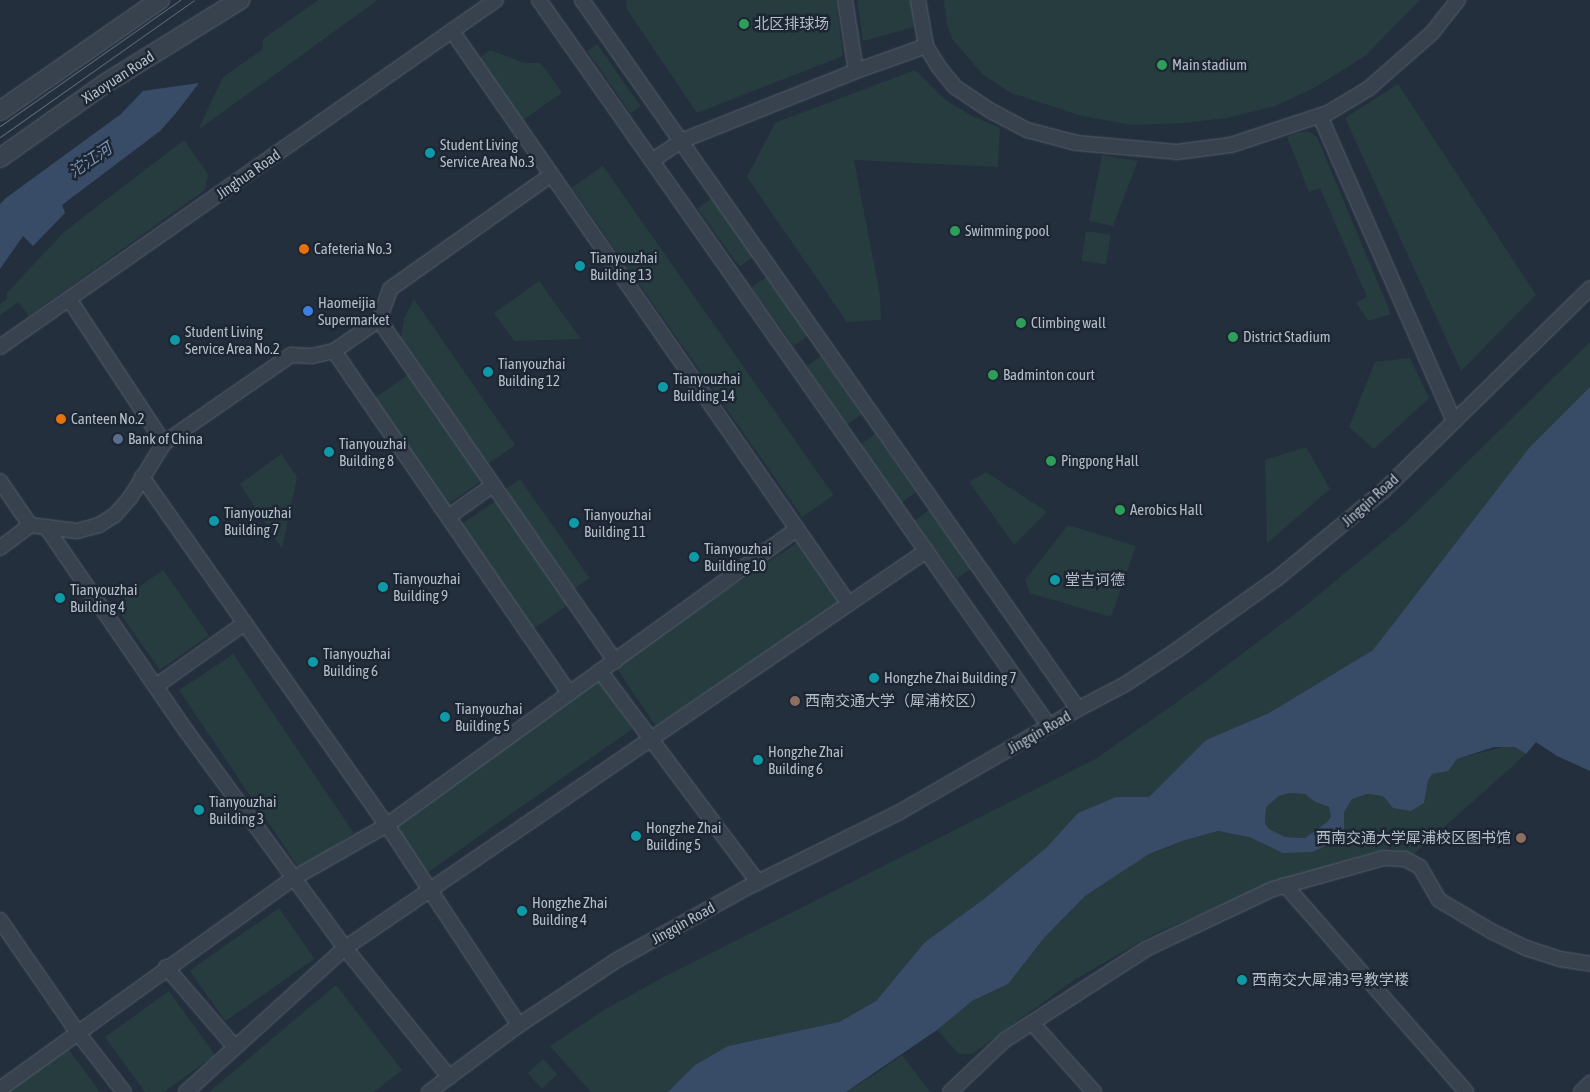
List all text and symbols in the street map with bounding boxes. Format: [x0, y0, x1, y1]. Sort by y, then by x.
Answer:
place label: 北区排球场 [754, 15, 829, 33]
marker: 北区排球场 [738, 18, 750, 30]
street label: Xiaoyuan Road [79, 47, 157, 107]
place label: Main stadium [1172, 56, 1247, 74]
marker: Main stadium [1156, 59, 1168, 71]
place label: Student Living Service Area No.3 [440, 135, 535, 170]
water label: 沱江河 [65, 139, 115, 181]
street label: Jinghua Road [212, 145, 284, 203]
marker: Student Living Service Area No.3 [424, 147, 436, 159]
place label: Swimming pool [965, 222, 1050, 240]
marker: Swimming pool [949, 225, 961, 237]
place label: Cafeteria No.3 [314, 240, 392, 258]
marker: Cafeteria No.3 [298, 243, 310, 255]
place label: Tianyouzhai Building 13 [590, 248, 657, 283]
marker: Tianyouzhai Building 13 [574, 260, 586, 272]
place label: Haomeijia Supermarket [318, 293, 390, 328]
marker: Haomeijia Supermarket [302, 305, 314, 317]
place label: Climbing wall [1031, 314, 1106, 332]
marker: Climbing wall [1015, 317, 1027, 329]
place label: Student Living Service Area No.2 [185, 322, 280, 357]
place label: District Stadium [1243, 328, 1330, 346]
marker: District Stadium [1227, 331, 1239, 343]
marker: Student Living Service Area No.2 [169, 334, 181, 346]
place label: Tianyouzhai Building 12 [498, 354, 565, 389]
marker: Tianyouzhai Building 12 [482, 366, 494, 378]
place label: Badminton court [1003, 366, 1095, 384]
place label: Tianyouzhai Building 14 [673, 369, 740, 404]
marker: Badminton court [987, 369, 999, 381]
marker: Tianyouzhai Building 14 [657, 381, 669, 393]
place label: Canteen No.2 [71, 410, 145, 428]
marker: Canteen No.2 [55, 413, 67, 425]
place label: Bank of China [128, 430, 203, 448]
marker: Bank of China [112, 433, 124, 445]
place label: Tianyouzhai Building 8 [339, 434, 406, 469]
marker: Tianyouzhai Building 8 [323, 446, 335, 458]
place label: Pingpong Hall [1061, 452, 1139, 470]
marker: Pingpong Hall [1045, 455, 1057, 467]
street label: Jingqin Road [1338, 470, 1402, 530]
place label: Aerobics Hall [1130, 501, 1203, 519]
place label: Tianyouzhai Building 7 [224, 503, 291, 538]
marker: Aerobics Hall [1114, 504, 1126, 516]
place label: Tianyouzhai Building 11 [584, 505, 651, 540]
marker: Tianyouzhai Building 7 [208, 515, 220, 527]
marker: Tianyouzhai Building 11 [568, 517, 580, 529]
place label: Tianyouzhai Building 10 [704, 539, 771, 574]
marker: Tianyouzhai Building 10 [688, 551, 700, 563]
place label: Tianyouzhai Building 9 [393, 569, 460, 604]
place label: 堂吉诃德 [1065, 571, 1125, 589]
marker: 堂吉诃德 [1049, 574, 1061, 586]
place label: Tianyouzhai Building 4 [70, 580, 137, 615]
marker: Tianyouzhai Building 9 [377, 581, 389, 593]
marker: Tianyouzhai Building 4 [54, 592, 66, 604]
place label: Tianyouzhai Building 6 [323, 644, 390, 679]
marker: Tianyouzhai Building 6 [307, 656, 319, 668]
place label: Hongzhe Zhai Building 7 [884, 669, 1017, 687]
marker: Hongzhe Zhai Building 7 [868, 672, 880, 684]
place label: 西南交通大学（犀浦校区） [805, 692, 985, 710]
marker: 西南交通大学（犀浦校区） [789, 695, 801, 707]
place label: Tianyouzhai Building 5 [455, 699, 522, 734]
street label: Jingqin Road [1004, 707, 1074, 757]
marker: Tianyouzhai Building 5 [439, 711, 451, 723]
place label: Hongzhe Zhai Building 6 [768, 742, 843, 777]
marker: Hongzhe Zhai Building 6 [752, 754, 764, 766]
place label: Tianyouzhai Building 3 [209, 792, 276, 827]
marker: Tianyouzhai Building 3 [193, 804, 205, 816]
place label: Hongzhe Zhai Building 5 [646, 818, 721, 853]
place label: 西南交通大学犀浦校区图书馆 [1316, 829, 1511, 847]
marker: Hongzhe Zhai Building 5 [630, 830, 642, 842]
marker: 西南交通大学犀浦校区图书馆 [1515, 832, 1527, 844]
place label: Hongzhe Zhai Building 4 [532, 893, 607, 928]
street label: Jingqin Road [648, 898, 718, 948]
marker: Hongzhe Zhai Building 4 [516, 905, 528, 917]
place label: 西南交大犀浦3号教学楼 [1252, 971, 1409, 989]
marker: 西南交大犀浦3号教学楼 [1236, 974, 1248, 986]

